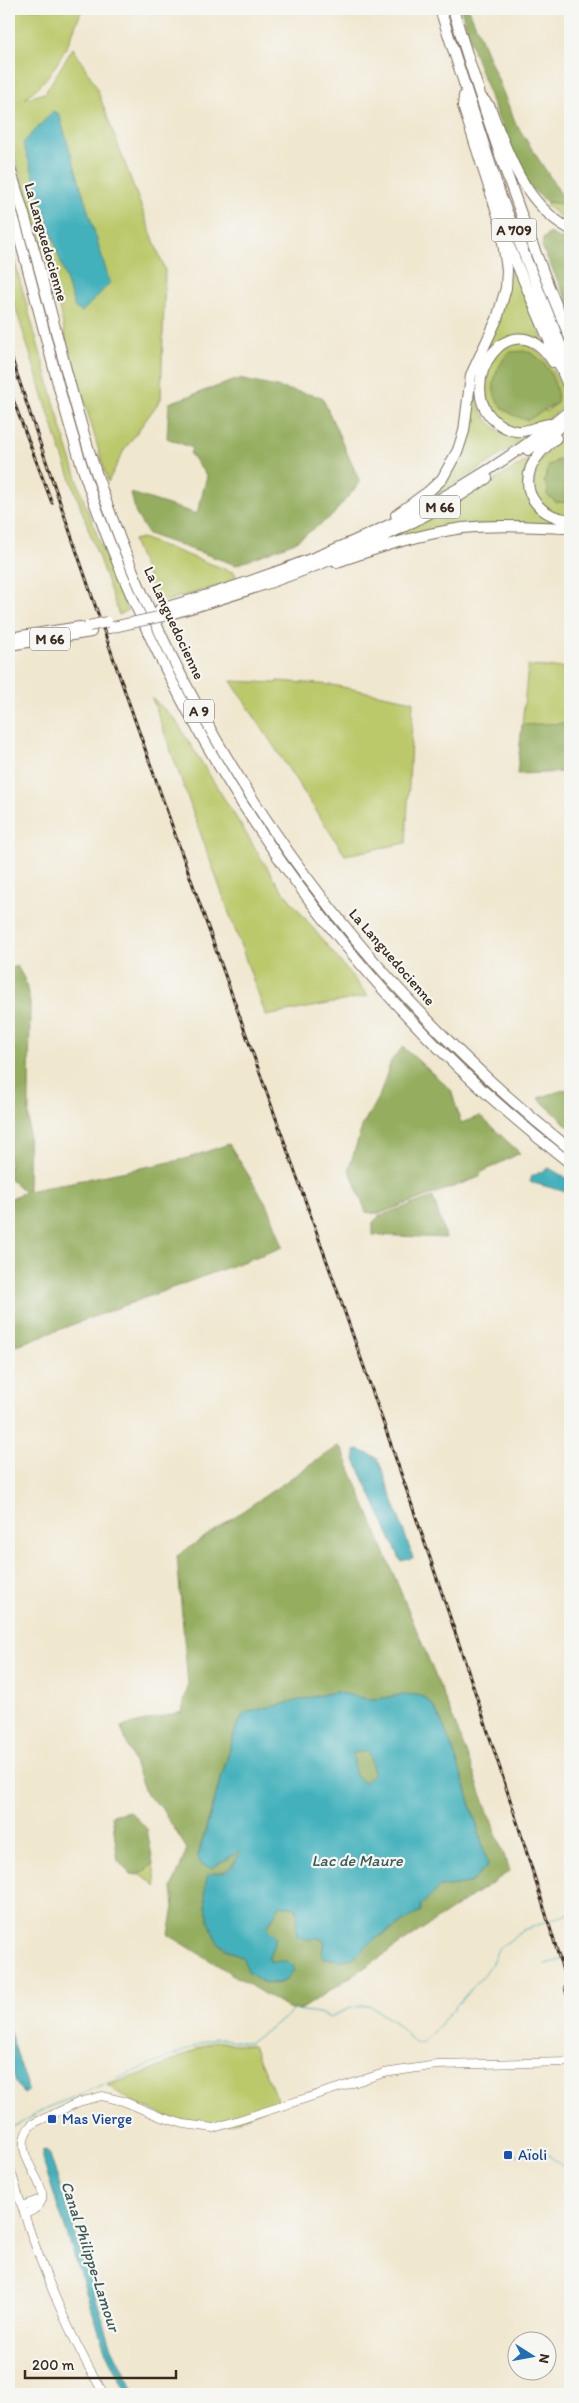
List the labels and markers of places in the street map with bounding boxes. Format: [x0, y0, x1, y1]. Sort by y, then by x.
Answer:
place label: Mas Vierge [62, 2110, 132, 2128]
marker: Mas Vierge [46, 2113, 58, 2125]
place label: Aïoli [518, 2146, 547, 2164]
marker: Aïoli [502, 2149, 514, 2161]

